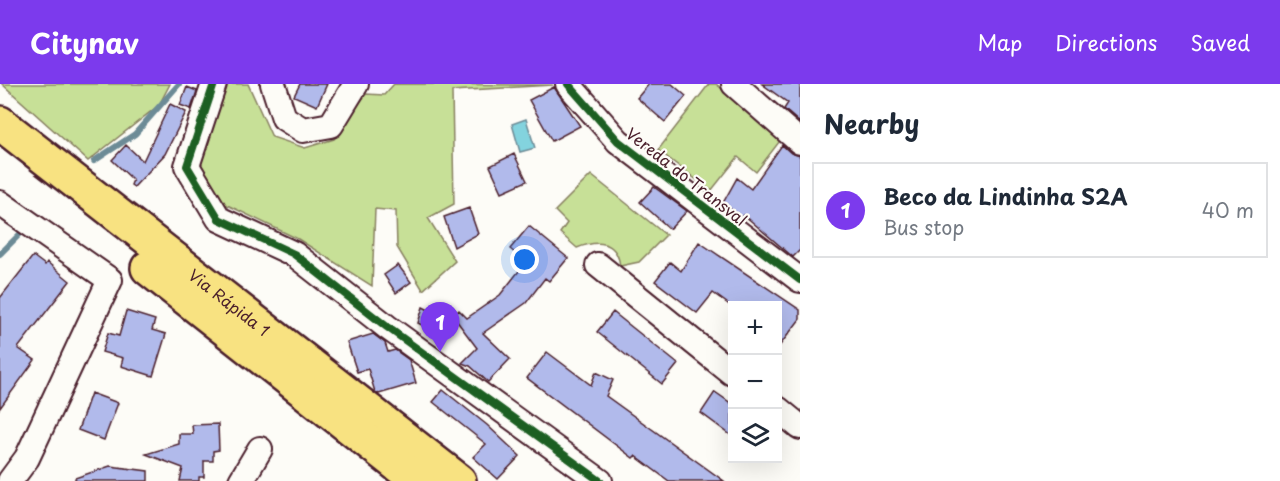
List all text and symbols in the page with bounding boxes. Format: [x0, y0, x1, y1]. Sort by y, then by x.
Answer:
text: Citynav [30, 21, 139, 64]
text: Map [977, 26, 1022, 58]
text: Directions [1055, 26, 1157, 58]
text: Saved [1190, 26, 1250, 58]
text: Nearby [824, 104, 919, 143]
street label: Vereda do Transval [621, 121, 753, 231]
text: Beco da Lindinha S2A [883, 179, 1128, 212]
text: 1 [841, 195, 850, 225]
text: 40 m [1202, 195, 1254, 225]
text: Bus stop [883, 212, 964, 242]
your location [510, 245, 539, 274]
street label: Via Rápida 1 [184, 263, 275, 341]
map controls [728, 301, 782, 463]
button: + [728, 301, 782, 355]
pin: 1 [420, 302, 460, 352]
button: − [728, 355, 782, 409]
button: layers [728, 409, 782, 463]

